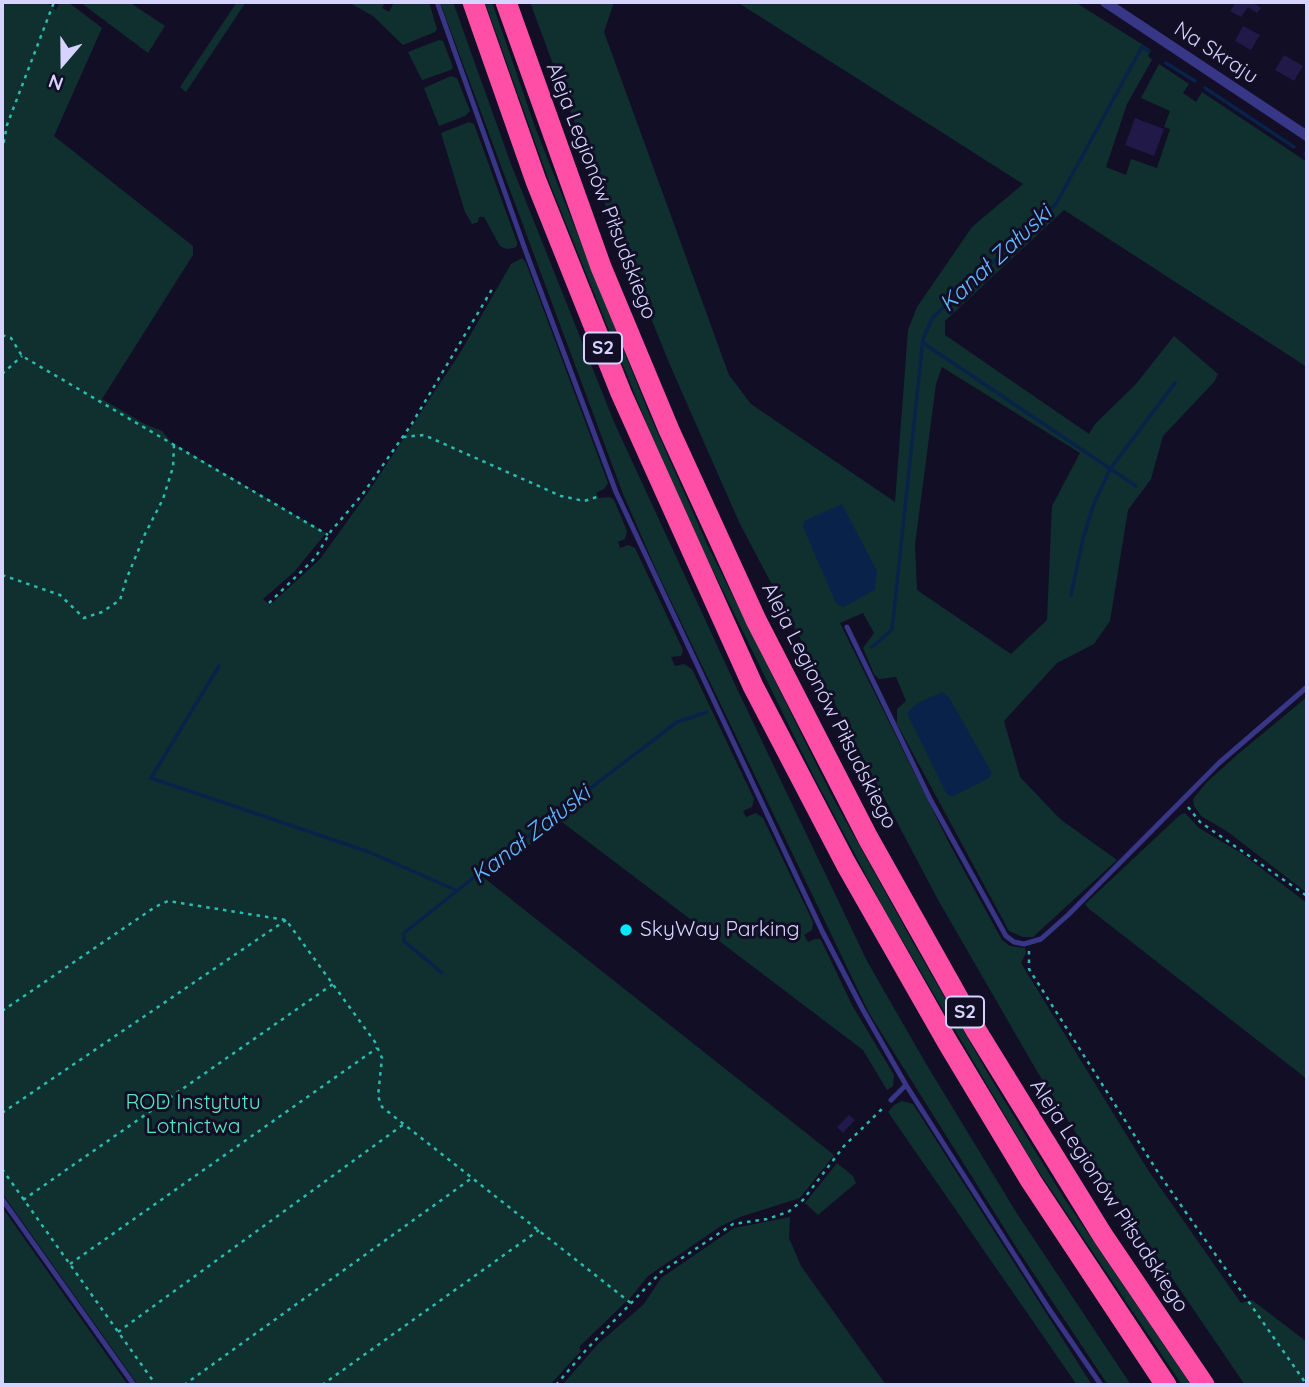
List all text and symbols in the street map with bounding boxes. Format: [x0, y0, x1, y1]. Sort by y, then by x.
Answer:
street label: Na Skraju [1169, 17, 1263, 89]
north arrow [28, 28, 98, 98]
street label: Aleja Legionów Piłsudskiego [540, 59, 662, 323]
text: N [45, 69, 66, 96]
water label: Kanał Załuski [934, 200, 1058, 318]
road number: S2 [584, 332, 622, 364]
street label: Aleja Legionów Piłsudskiego [756, 579, 902, 833]
water label: Kanał Załuski [466, 780, 596, 890]
place label: SkyWay Parking [640, 917, 800, 943]
marker: SkyWay Parking [618, 922, 634, 938]
road number: S2 [946, 996, 984, 1028]
street label: Aleja Legionów Piłsudskiego [1024, 1075, 1194, 1317]
park label: ROD Instytutu Lotnictwa [125, 1090, 261, 1140]

